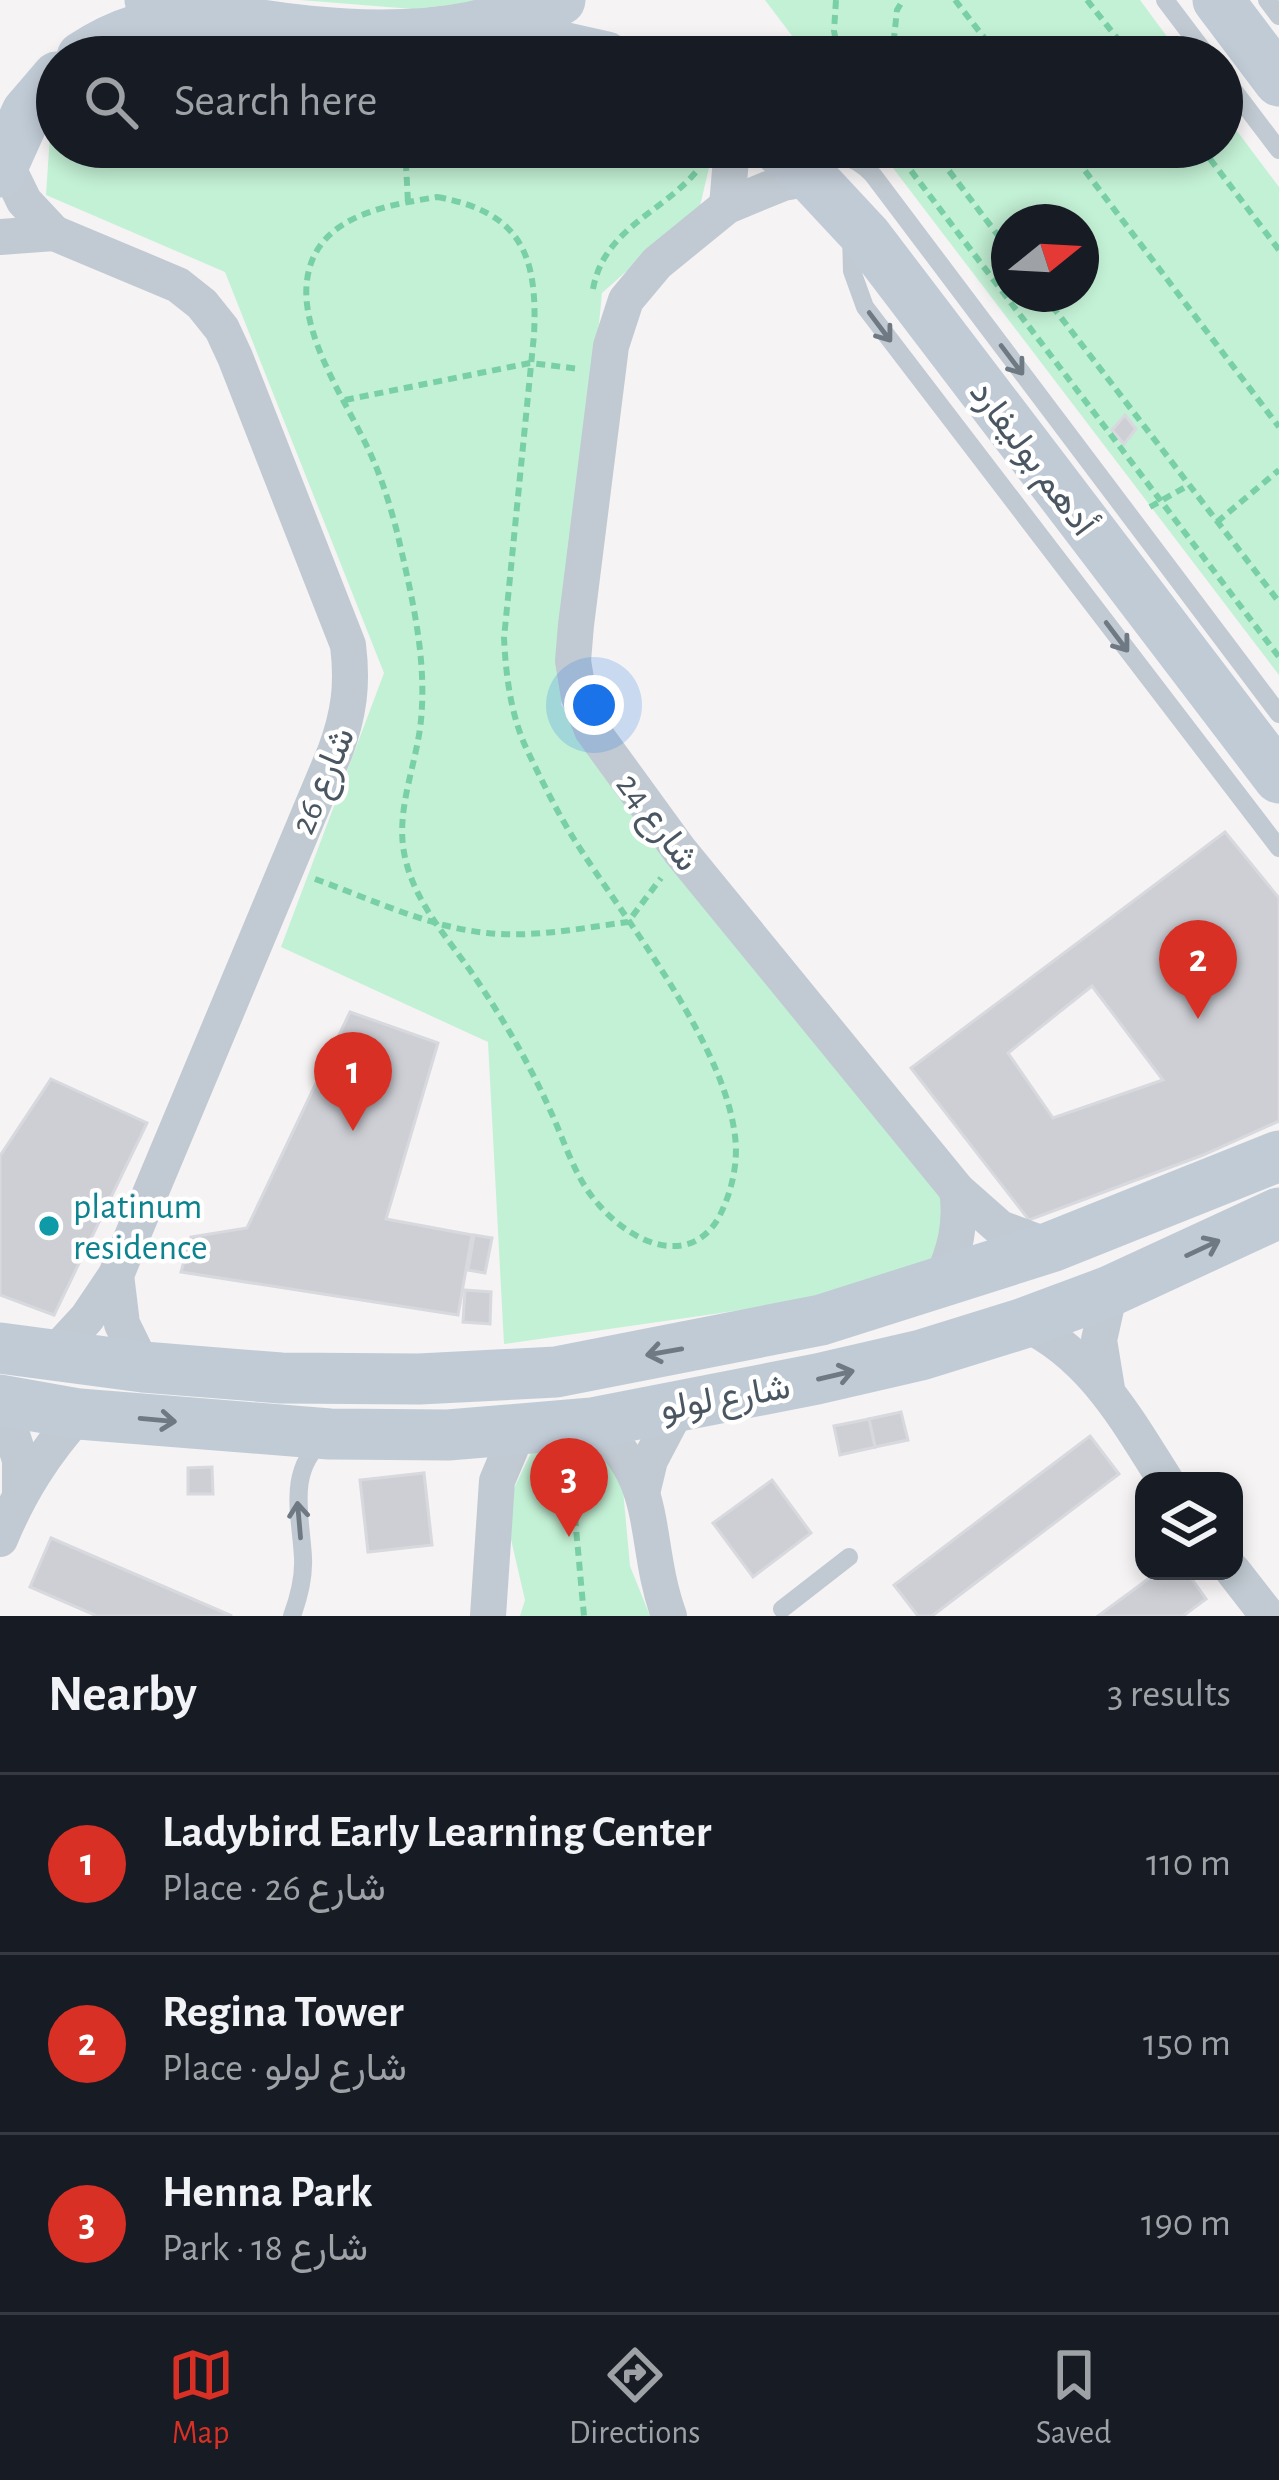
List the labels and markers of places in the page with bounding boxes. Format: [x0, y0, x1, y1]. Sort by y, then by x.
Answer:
pin: 2 [1159, 920, 1237, 1019]
pin: 1 [314, 1032, 392, 1131]
place label: platinum residence [73, 1189, 208, 1266]
marker: platinum residence [36, 1213, 62, 1239]
pin: 3 [530, 1438, 608, 1537]

